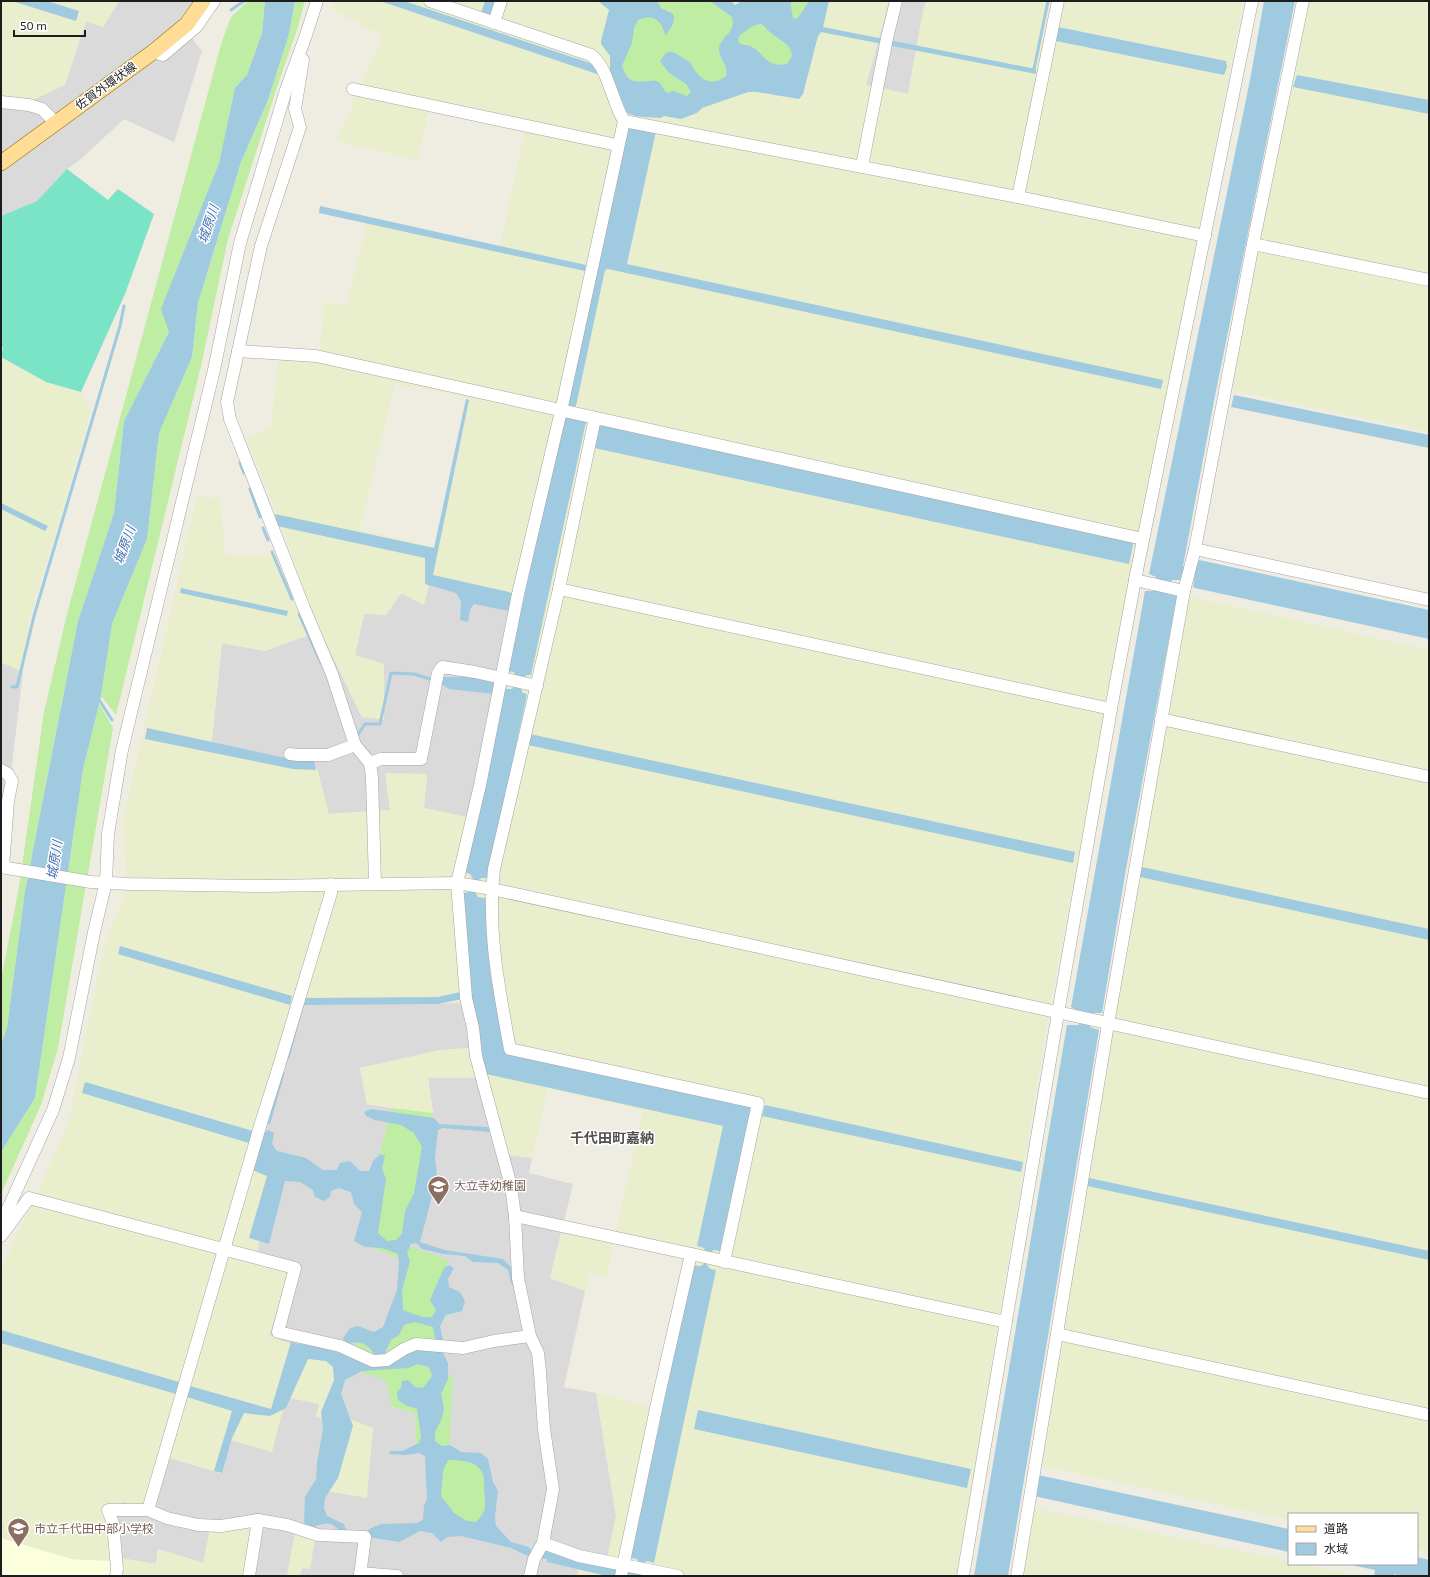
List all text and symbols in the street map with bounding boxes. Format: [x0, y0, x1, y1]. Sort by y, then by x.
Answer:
scale bar [14, 12, 85, 38]
text: 50 m [20, 18, 47, 32]
street label: 佐賀外環状線 [72, 58, 139, 112]
water label: 城原川 [194, 201, 223, 245]
water label: 城原川 [110, 522, 139, 566]
water label: 城原川 [43, 838, 65, 881]
district label: 千代田町嘉納 [570, 1129, 654, 1146]
school or university icon: 大立寺幼稚園 [425, 1173, 451, 1206]
place label: 大立寺幼稚園 [454, 1178, 526, 1192]
legend [1288, 1513, 1418, 1565]
school or university icon: 市立千代田中部小学校 [6, 1516, 32, 1549]
place label: 市立千代田中部小学校 [34, 1521, 154, 1535]
text: 道路 [1324, 1521, 1348, 1535]
text: 水域 [1324, 1541, 1348, 1555]

